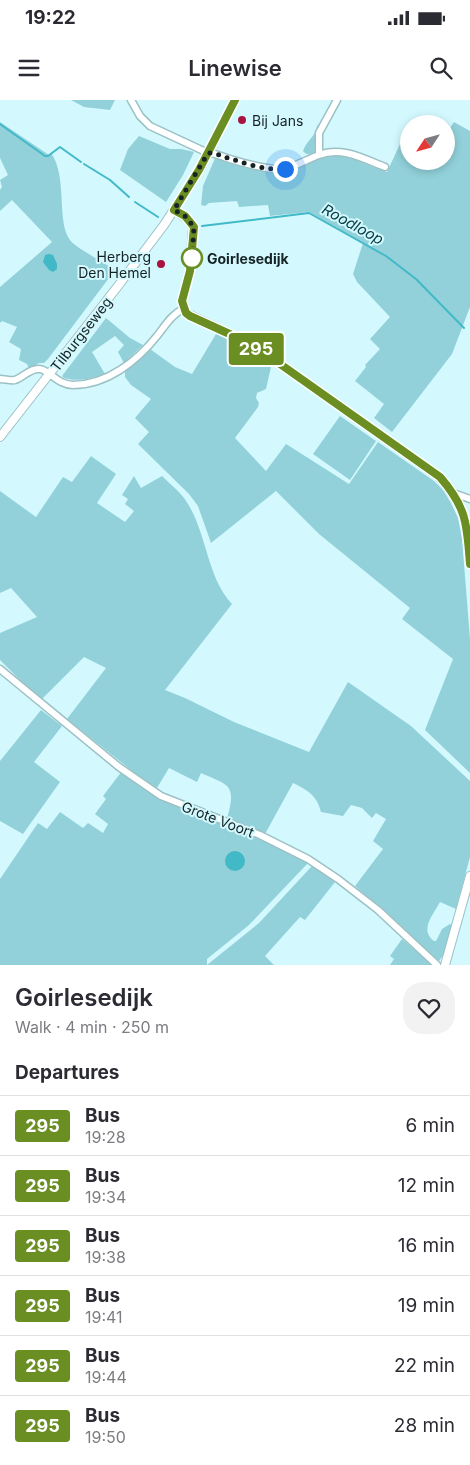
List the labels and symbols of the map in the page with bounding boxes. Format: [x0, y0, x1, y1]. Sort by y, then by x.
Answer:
place label: Bij Jans [252, 112, 303, 129]
marker: Bij Jans [236, 114, 248, 126]
north arrow [400, 115, 455, 170]
your location [273, 157, 298, 182]
water label: Roodloop [319, 199, 387, 249]
marker: Goirlesedijk [181, 247, 203, 269]
place label: Herberg Den Hemel [78, 248, 151, 281]
place label: Goirlesedijk [207, 250, 290, 267]
marker: Herberg Den Hemel [155, 258, 167, 270]
street label: Tilburgseweg [47, 293, 115, 375]
line badge: 295 [227, 333, 285, 365]
street label: Grote Voort [179, 797, 257, 841]

